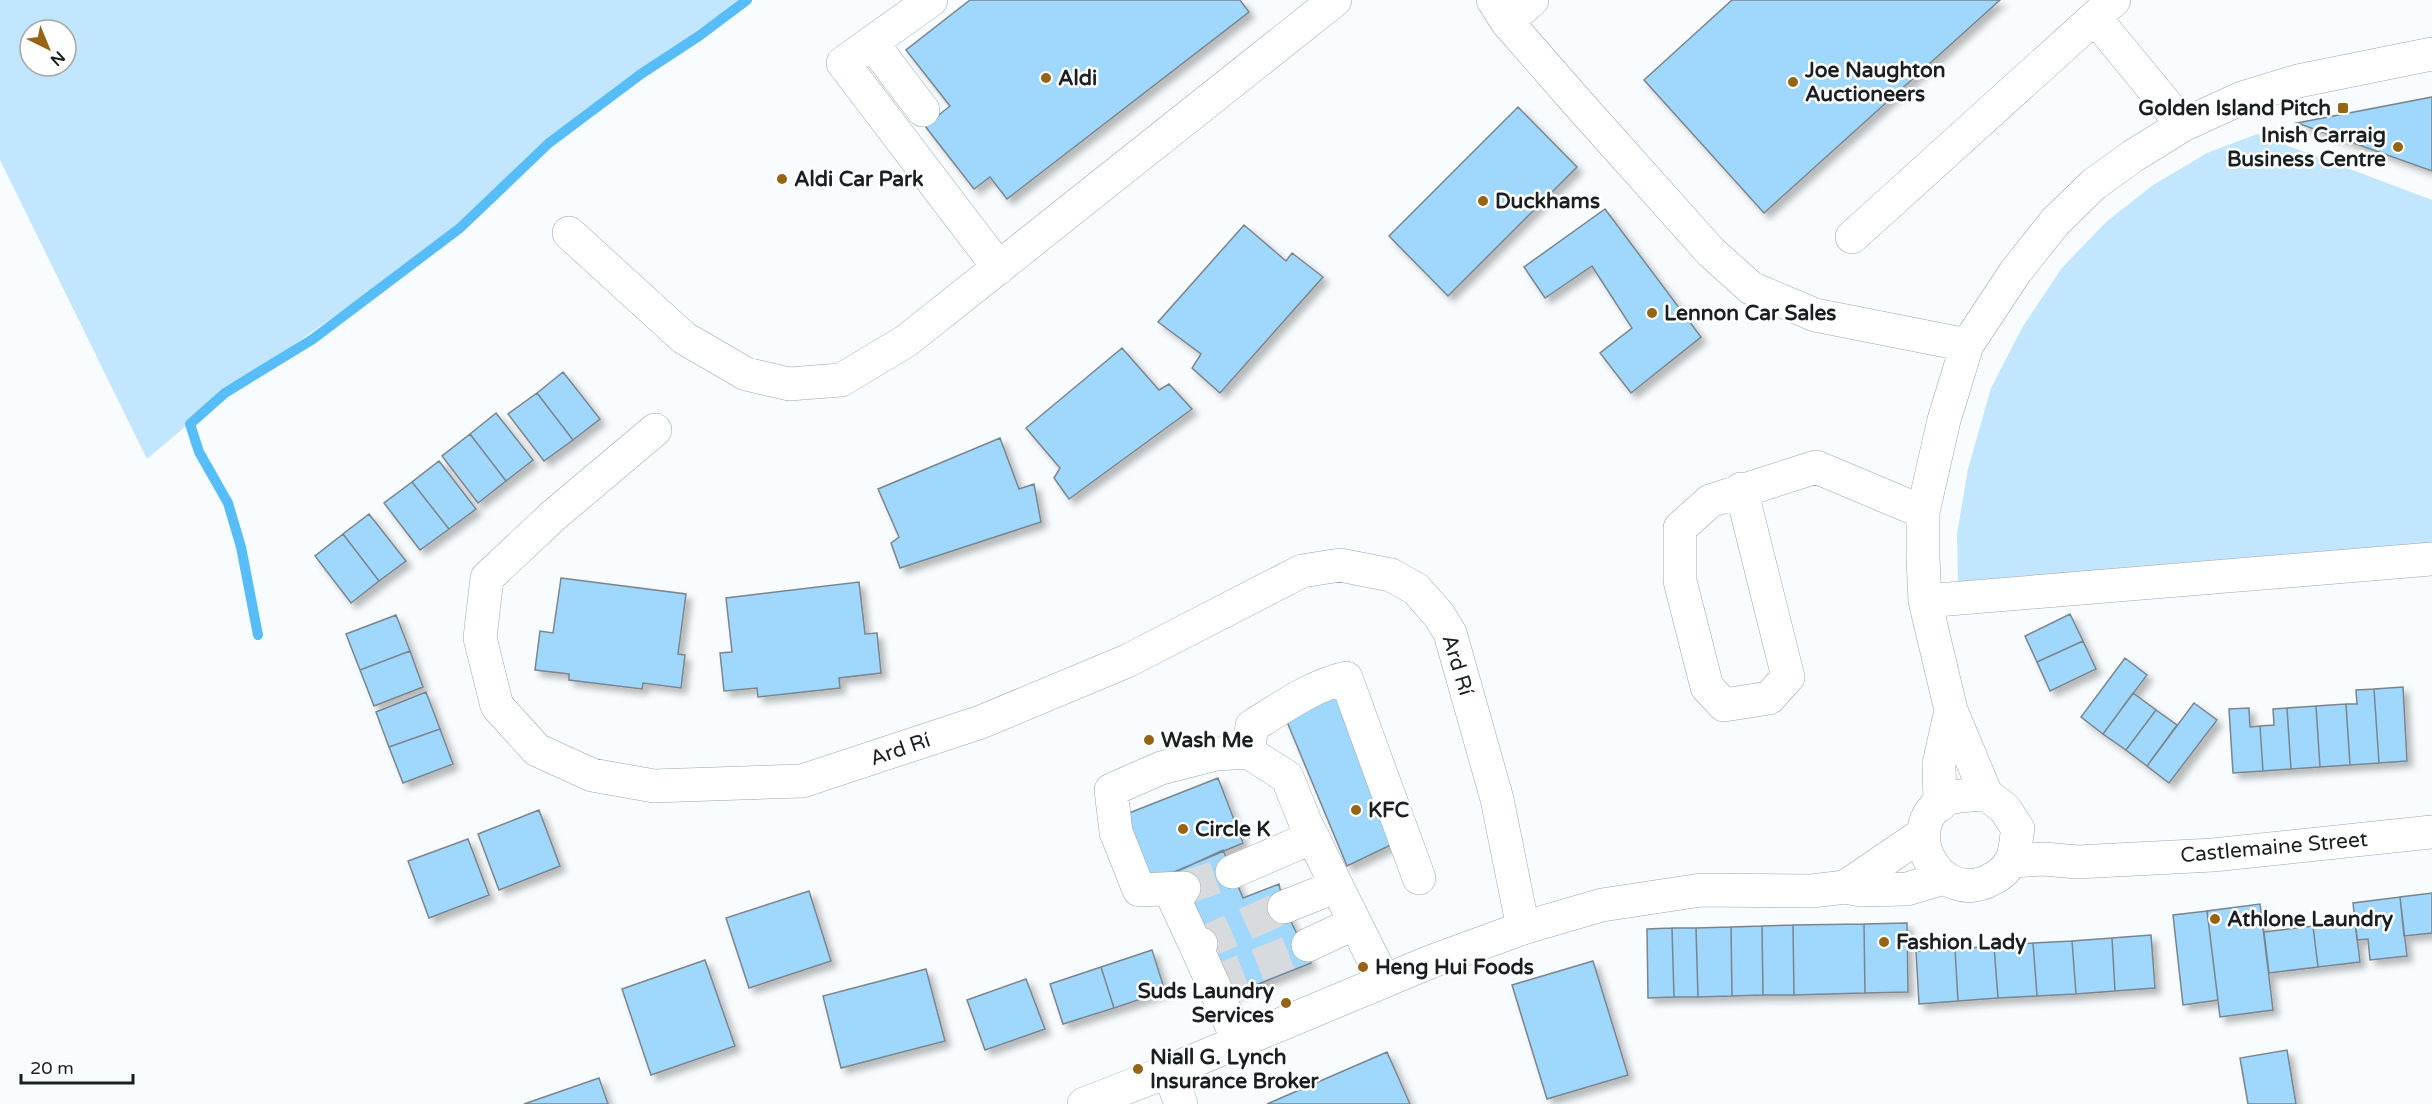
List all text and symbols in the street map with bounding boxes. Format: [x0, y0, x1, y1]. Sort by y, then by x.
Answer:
north arrow [18, 18, 78, 78]
text: N [46, 47, 69, 70]
place label: Joe Naughton Auctioneers [1804, 58, 1946, 107]
place label: Aldi [1058, 66, 1097, 91]
marker: Aldi [1039, 71, 1053, 85]
marker: Joe Naughton Auctioneers [1786, 75, 1800, 89]
place label: Golden Island Pitch [2138, 96, 2331, 121]
marker: Golden Island Pitch [2336, 101, 2350, 115]
place label: Inish Carraig Business Centre [2227, 123, 2386, 172]
marker: Inish Carraig Business Centre [2391, 140, 2405, 154]
place label: Aldi Car Park [794, 167, 924, 192]
marker: Aldi Car Park [775, 172, 789, 186]
place label: Duckhams [1495, 189, 1600, 214]
marker: Duckhams [1476, 194, 1490, 208]
place label: Lennon Car Sales [1664, 301, 1836, 326]
marker: Lennon Car Sales [1645, 306, 1659, 320]
street label: Ard Rí [1436, 632, 1479, 699]
street label: Ard Rí [867, 728, 934, 771]
place label: Wash Me [1161, 728, 1254, 753]
marker: Wash Me [1142, 733, 1156, 747]
place label: KFC [1368, 798, 1409, 823]
marker: KFC [1349, 803, 1363, 817]
place label: Circle K [1195, 817, 1270, 842]
marker: Circle K [1176, 822, 1190, 836]
street label: Castlemaine Street [2179, 827, 2369, 868]
place label: Athlone Laundry [2227, 907, 2394, 932]
marker: Athlone Laundry [2208, 912, 2222, 926]
place label: Fashion Lady [1896, 930, 2027, 955]
marker: Fashion Lady [1877, 935, 1891, 949]
place label: Heng Hui Foods [1375, 955, 1534, 980]
marker: Heng Hui Foods [1356, 960, 1370, 974]
place label: Suds Laundry Services [1138, 979, 1275, 1028]
marker: Suds Laundry Services [1279, 996, 1293, 1010]
place label: Niall G. Lynch Insurance Broker [1150, 1045, 1320, 1094]
scale bar [21, 1047, 134, 1085]
text: 20 m [30, 1057, 74, 1079]
marker: Niall G. Lynch Insurance Broker [1131, 1062, 1145, 1076]

